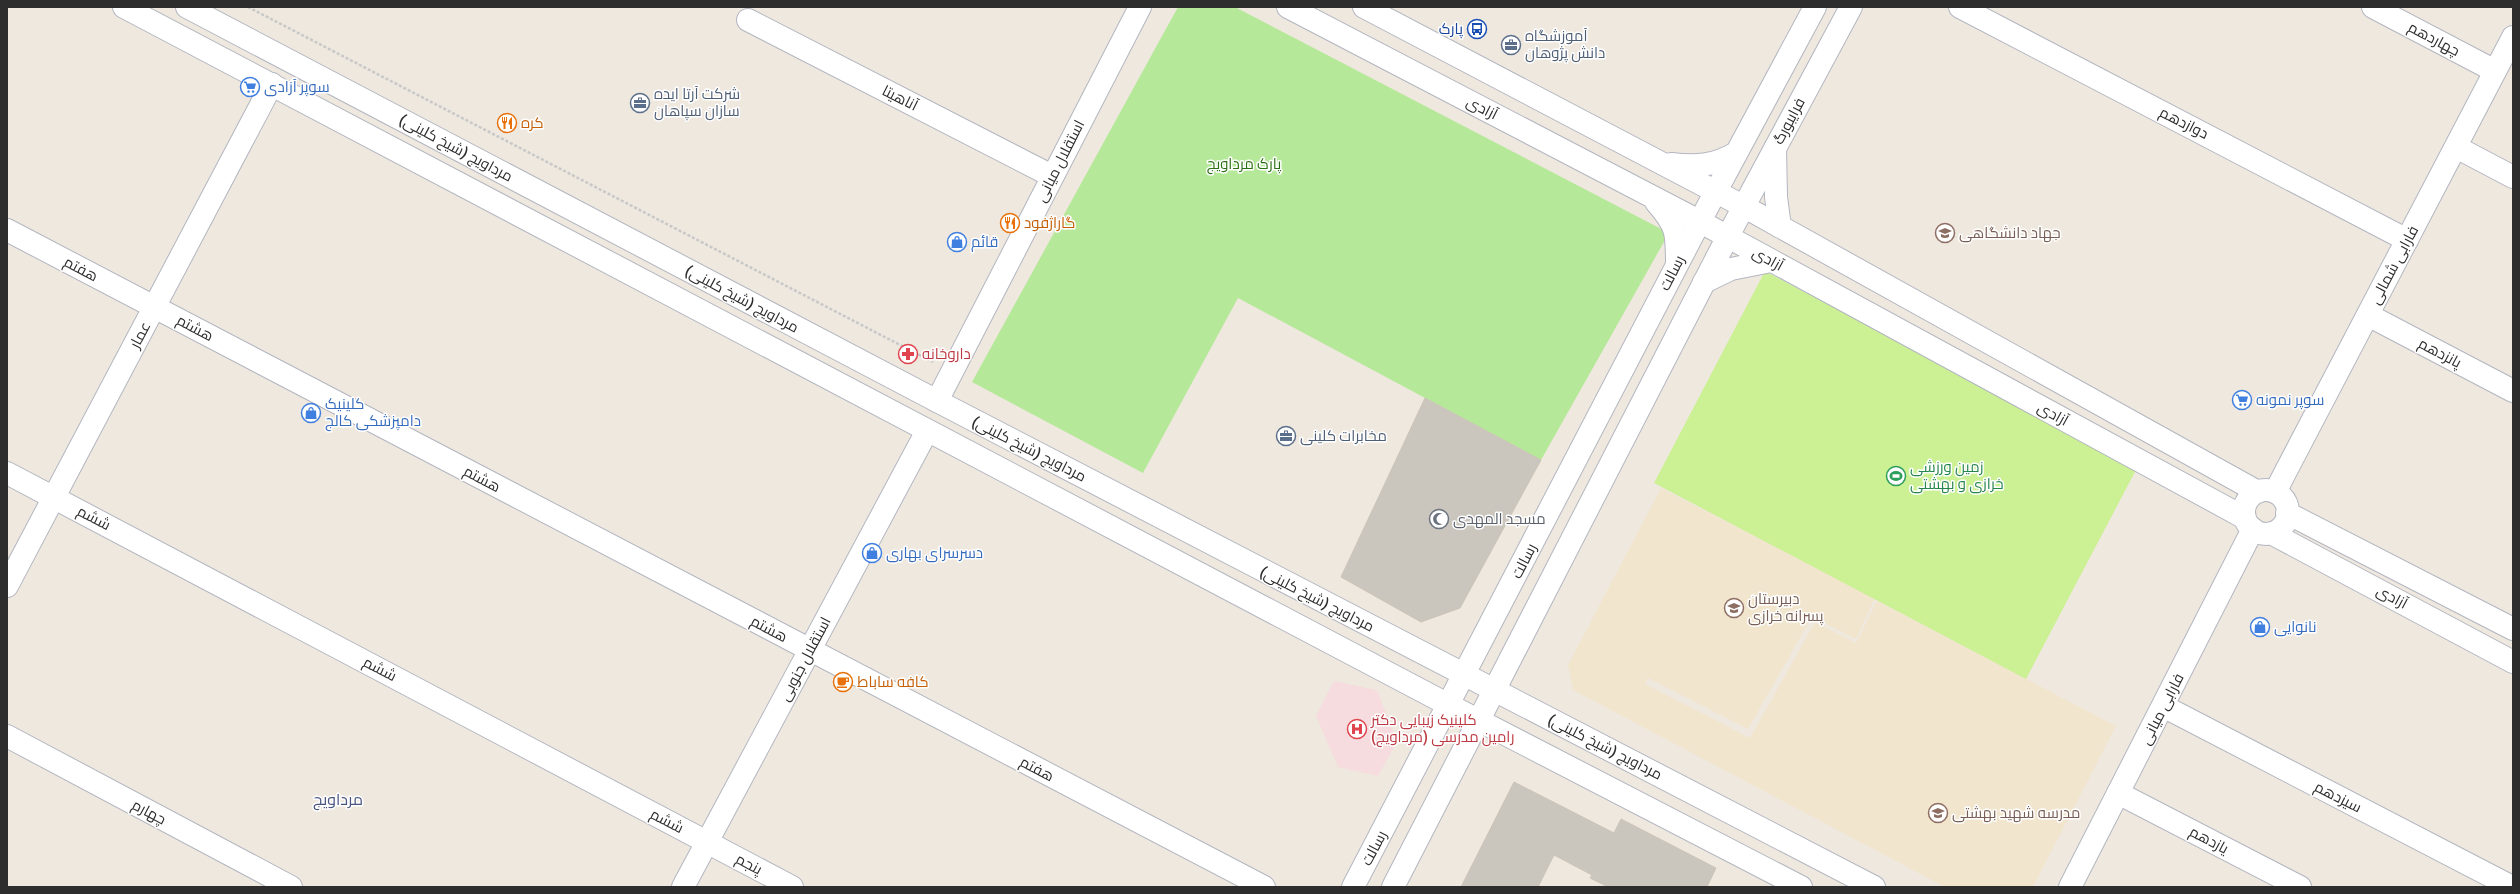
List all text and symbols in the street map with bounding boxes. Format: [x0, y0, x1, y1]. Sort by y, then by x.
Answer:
bus stop icon: پارک [1466, 18, 1488, 40]
street label: چهاردهم [2405, 18, 2463, 61]
place label: پارک [1439, 20, 1463, 39]
place label: آموزشگاه دانش پژوهان [1525, 27, 1605, 63]
office icon: آموزشگاه دانش پژوهان [1500, 34, 1522, 56]
supermarket icon: سوپر آزادی [239, 76, 261, 98]
place label: سوپر آزادی [264, 78, 330, 97]
street label: آناهیتا [879, 81, 921, 115]
place label: شرکت آرتا ایده سازان سپاهان [654, 85, 740, 121]
office icon: شرکت آرتا ایده سازان سپاهان [629, 92, 651, 114]
street label: آزادی [1463, 93, 1501, 124]
street label: فرایبورگ [1769, 95, 1809, 147]
street label: دوازدهم [2156, 103, 2211, 144]
street label: مرداویج (شیخ کلینی) [395, 111, 516, 187]
restaurant icon: کره [496, 112, 518, 134]
place label: کره [521, 114, 544, 132]
street label: استقلال میانی [1032, 117, 1089, 205]
park label: پارک مرداویج [1207, 155, 1281, 175]
restaurant icon: گاراژفود [999, 212, 1021, 234]
place label: گاراژفود [1024, 214, 1076, 232]
school or university icon: جهاد دانشگاهی [1934, 222, 1956, 244]
street label: فارابی شمالی [2366, 223, 2423, 308]
place label: جهاد دانشگاهی [1959, 224, 2061, 243]
shop icon: قائم [946, 231, 968, 253]
place label: قائم [971, 233, 998, 252]
street label: آزادی [1749, 243, 1787, 276]
street label: رسالت [1656, 252, 1688, 294]
street label: هفتم [60, 253, 101, 286]
street label: مرداویج (شیخ کلینی) [681, 262, 802, 338]
street label: هشتم [173, 311, 217, 346]
street label: عمار [125, 319, 154, 352]
street label: پانزدهم [2415, 334, 2465, 373]
pharmacy icon: داروخانه [897, 343, 919, 365]
place label: داروخانه [922, 345, 971, 363]
supermarket icon: سوپر نمونه [2231, 389, 2253, 411]
place label: سوپر نمونه [2256, 391, 2324, 410]
place label: کلینیک دامپزشکی کالج [325, 395, 421, 432]
street label: آزادی [2034, 398, 2072, 431]
shop icon: کلینیک دامپزشکی کالج [300, 402, 322, 424]
street label: مرداویج (شیخ کلینی) [968, 412, 1089, 487]
office icon: مخابرات کلینی [1275, 425, 1297, 447]
place label: مخابرات کلینی [1300, 427, 1387, 446]
place label: زمین ورزشی خرازی و بهشتی [1910, 458, 2004, 494]
street label: هشتم [460, 462, 504, 497]
sports icon: زمین ورزشی خرازی و بهشتی [1885, 465, 1907, 487]
street label: ششم [74, 502, 114, 535]
mosque icon: مسجد المهدی [1428, 508, 1450, 530]
place label: مسجد المهدی [1453, 510, 1546, 529]
street label: رسالت [1508, 540, 1540, 582]
shop icon: دسرسرای بهاری [861, 542, 883, 564]
place label: دسرسرای بهاری [886, 544, 983, 563]
street label: مرداویج (شیخ کلینی) [1256, 562, 1377, 637]
street label: آزادی [2373, 581, 2411, 614]
place label: دبیرستان پسرانه خرازی [1748, 590, 1823, 626]
school or university icon: دبیرستان پسرانه خرازی [1723, 597, 1745, 619]
street label: هشتم [747, 612, 791, 647]
street label: استقلال جنوبی [775, 614, 836, 705]
shop icon: نانوایی [2249, 616, 2271, 638]
place label: نانوایی [2274, 618, 2316, 637]
street label: ششم [360, 653, 400, 686]
street label: فارابی میانی [2136, 670, 2189, 748]
cafe icon: کافه ساباط [832, 671, 854, 693]
place label: کافه ساباط [857, 673, 929, 691]
street label: مرداویج (شیخ کلینی) [1544, 710, 1665, 785]
place label: کلینیک زیبایی دکتر رامین مدرسی (مرداویج) [1370, 711, 1514, 748]
hospital icon: کلینیک زیبایی دکتر رامین مدرسی (مرداویج) [1346, 718, 1368, 740]
street label: هفتم [1016, 753, 1057, 786]
street label: سیزدهم [2311, 778, 2365, 817]
district label: مرداویج [313, 790, 363, 811]
street label: چهارم [128, 796, 169, 829]
school or university icon: مدرسه شهید بهشتی [1927, 802, 1949, 824]
place label: مدرسه شهید بهشتی [1952, 804, 2081, 823]
street label: ششم [647, 805, 687, 838]
street label: یازدهم [2186, 822, 2232, 859]
street label: رسالت [1357, 827, 1391, 869]
street label: پنجم [732, 850, 765, 879]

